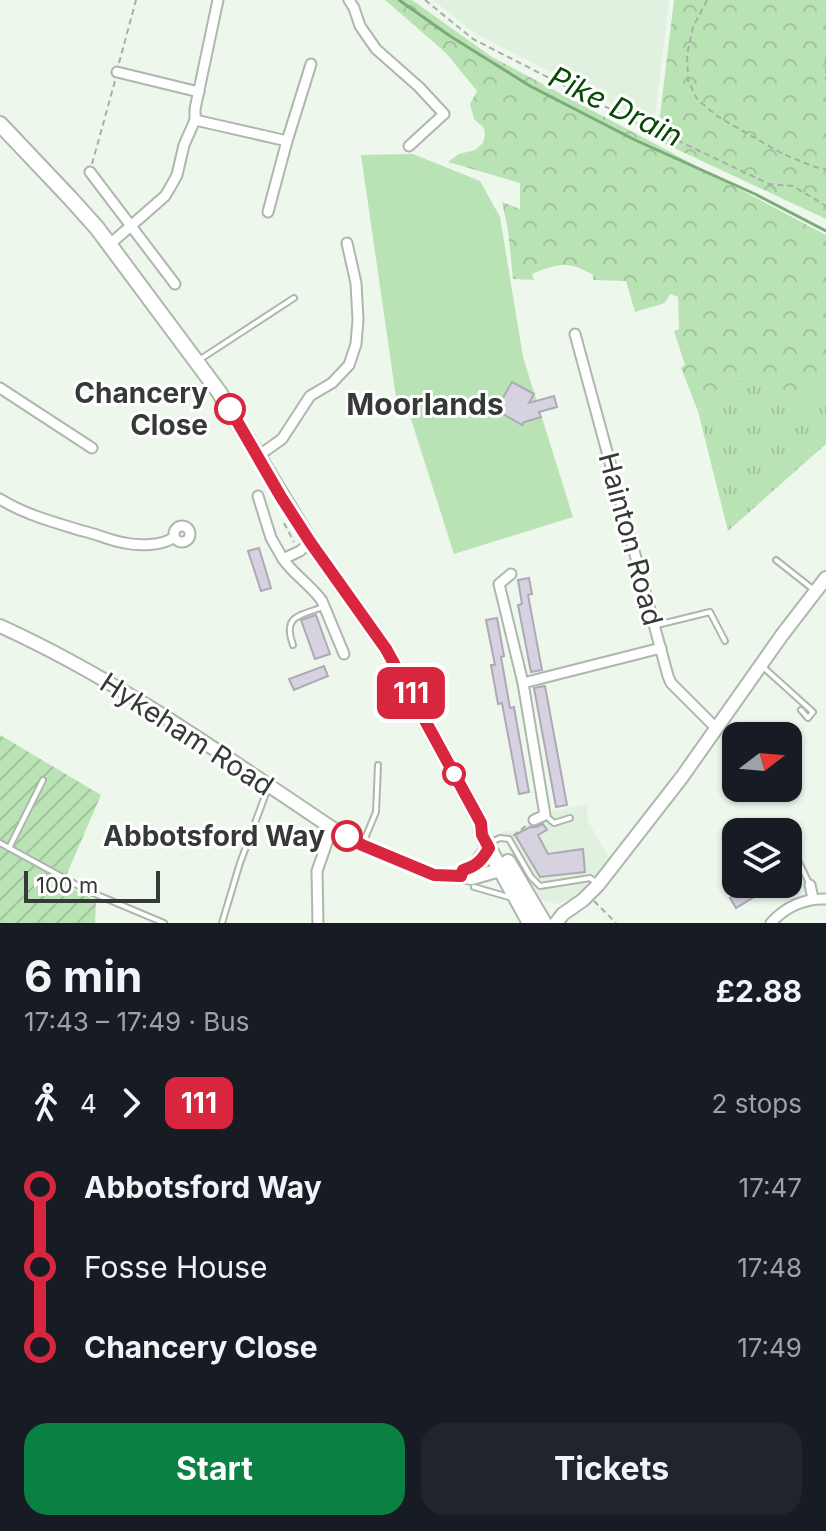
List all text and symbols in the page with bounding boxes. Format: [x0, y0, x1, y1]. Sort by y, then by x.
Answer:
water label: Pike Drain [543, 58, 689, 154]
place label: Chancery Close [74, 376, 208, 442]
district label: Moorlands [346, 386, 504, 422]
marker: Chancery Close [215, 394, 245, 424]
street label: Hainton Road [592, 449, 670, 629]
street label: Hykeham Road [94, 665, 280, 803]
line badge: 111 [365, 667, 457, 719]
text: 111 [393, 676, 429, 710]
north arrow [722, 722, 802, 802]
map controls [722, 722, 802, 898]
unlabelled marker [443, 763, 465, 785]
button: layers [722, 818, 802, 898]
place label: Abbotsford Way [103, 819, 325, 853]
marker: Abbotsford Way [332, 821, 362, 851]
scale bar [24, 867, 160, 903]
text: 100 m [36, 872, 98, 898]
text: 6 min [24, 949, 142, 1003]
text: £2.88 [716, 973, 802, 1009]
text: 17:43 – 17:49 · Bus [24, 1006, 249, 1037]
icon: walk [24, 1081, 68, 1125]
icon: forward [109, 1081, 153, 1125]
text: 111 [181, 1086, 217, 1120]
text: 4 [80, 1088, 97, 1119]
text: 2 stops [712, 1088, 802, 1119]
text: Abbotsford Way [84, 1169, 322, 1205]
text: 17:47 [739, 1172, 802, 1203]
text: Fosse House [84, 1249, 267, 1285]
text: 17:48 [737, 1252, 802, 1283]
text: Chancery Close [84, 1329, 318, 1365]
text: 17:49 [737, 1332, 802, 1363]
button: Start [24, 1423, 405, 1515]
button: Tickets [421, 1423, 802, 1515]

